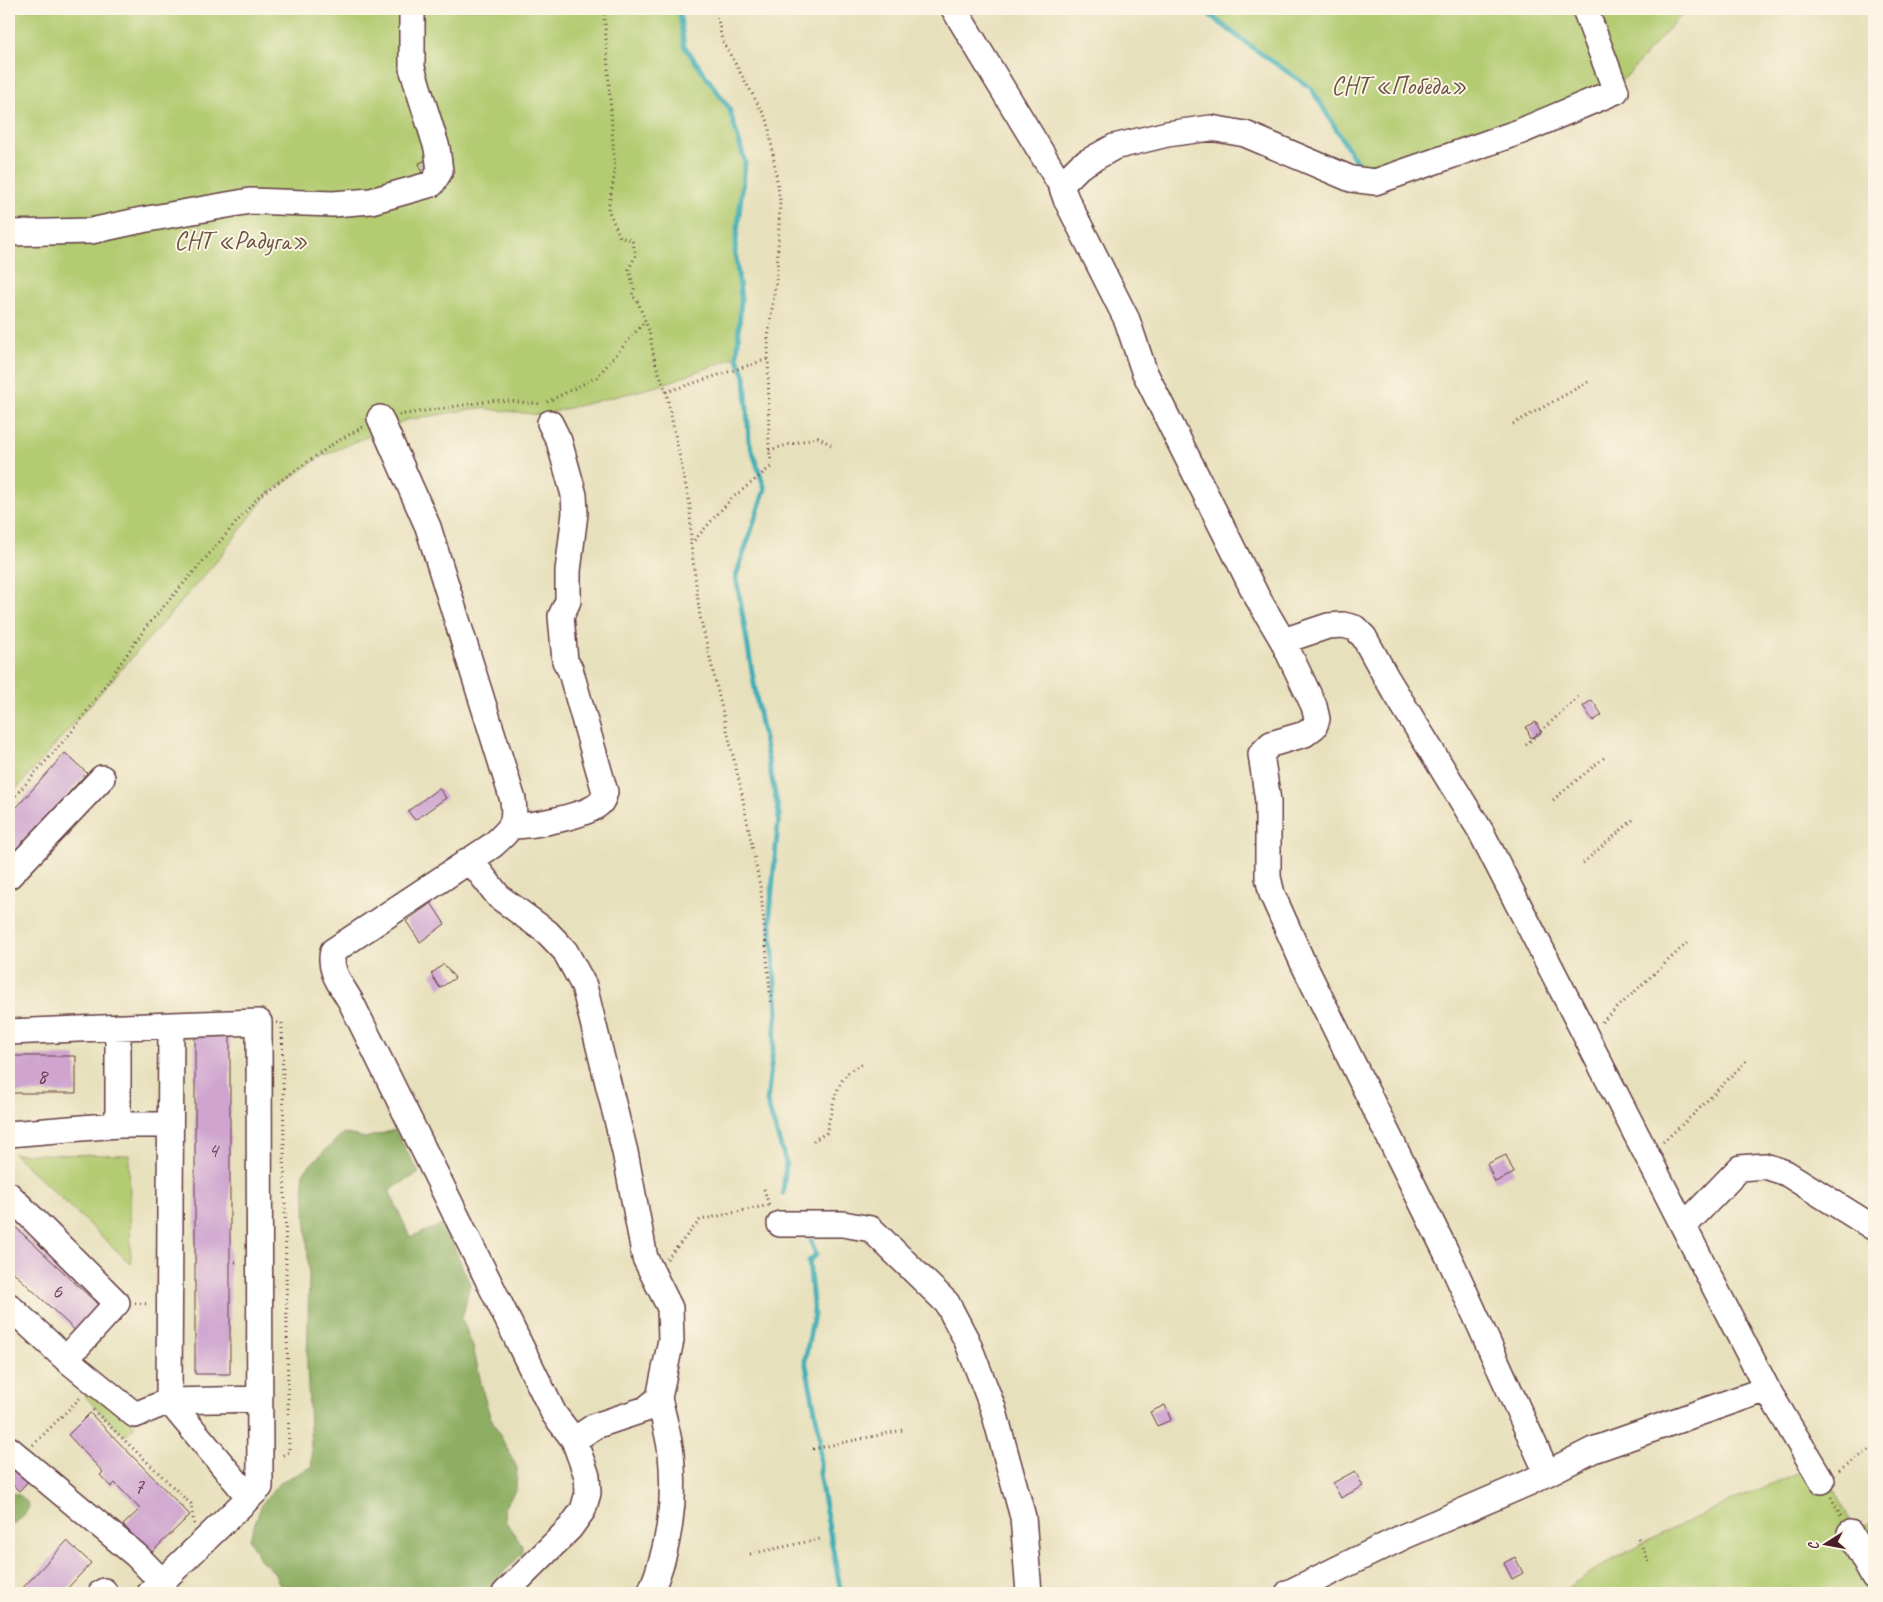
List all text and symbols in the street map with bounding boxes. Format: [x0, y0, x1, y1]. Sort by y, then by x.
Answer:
park label: СНТ «Победа» [1331, 70, 1467, 102]
park label: СНТ «Радуга» [174, 225, 308, 257]
house number: 8 [37, 1062, 49, 1090]
house number: 4 [208, 1136, 220, 1164]
house number: 6 [52, 1277, 63, 1305]
house number: 7 [134, 1472, 145, 1500]
north arrow [1800, 1520, 1850, 1570]
text: С [1804, 1539, 1823, 1551]

